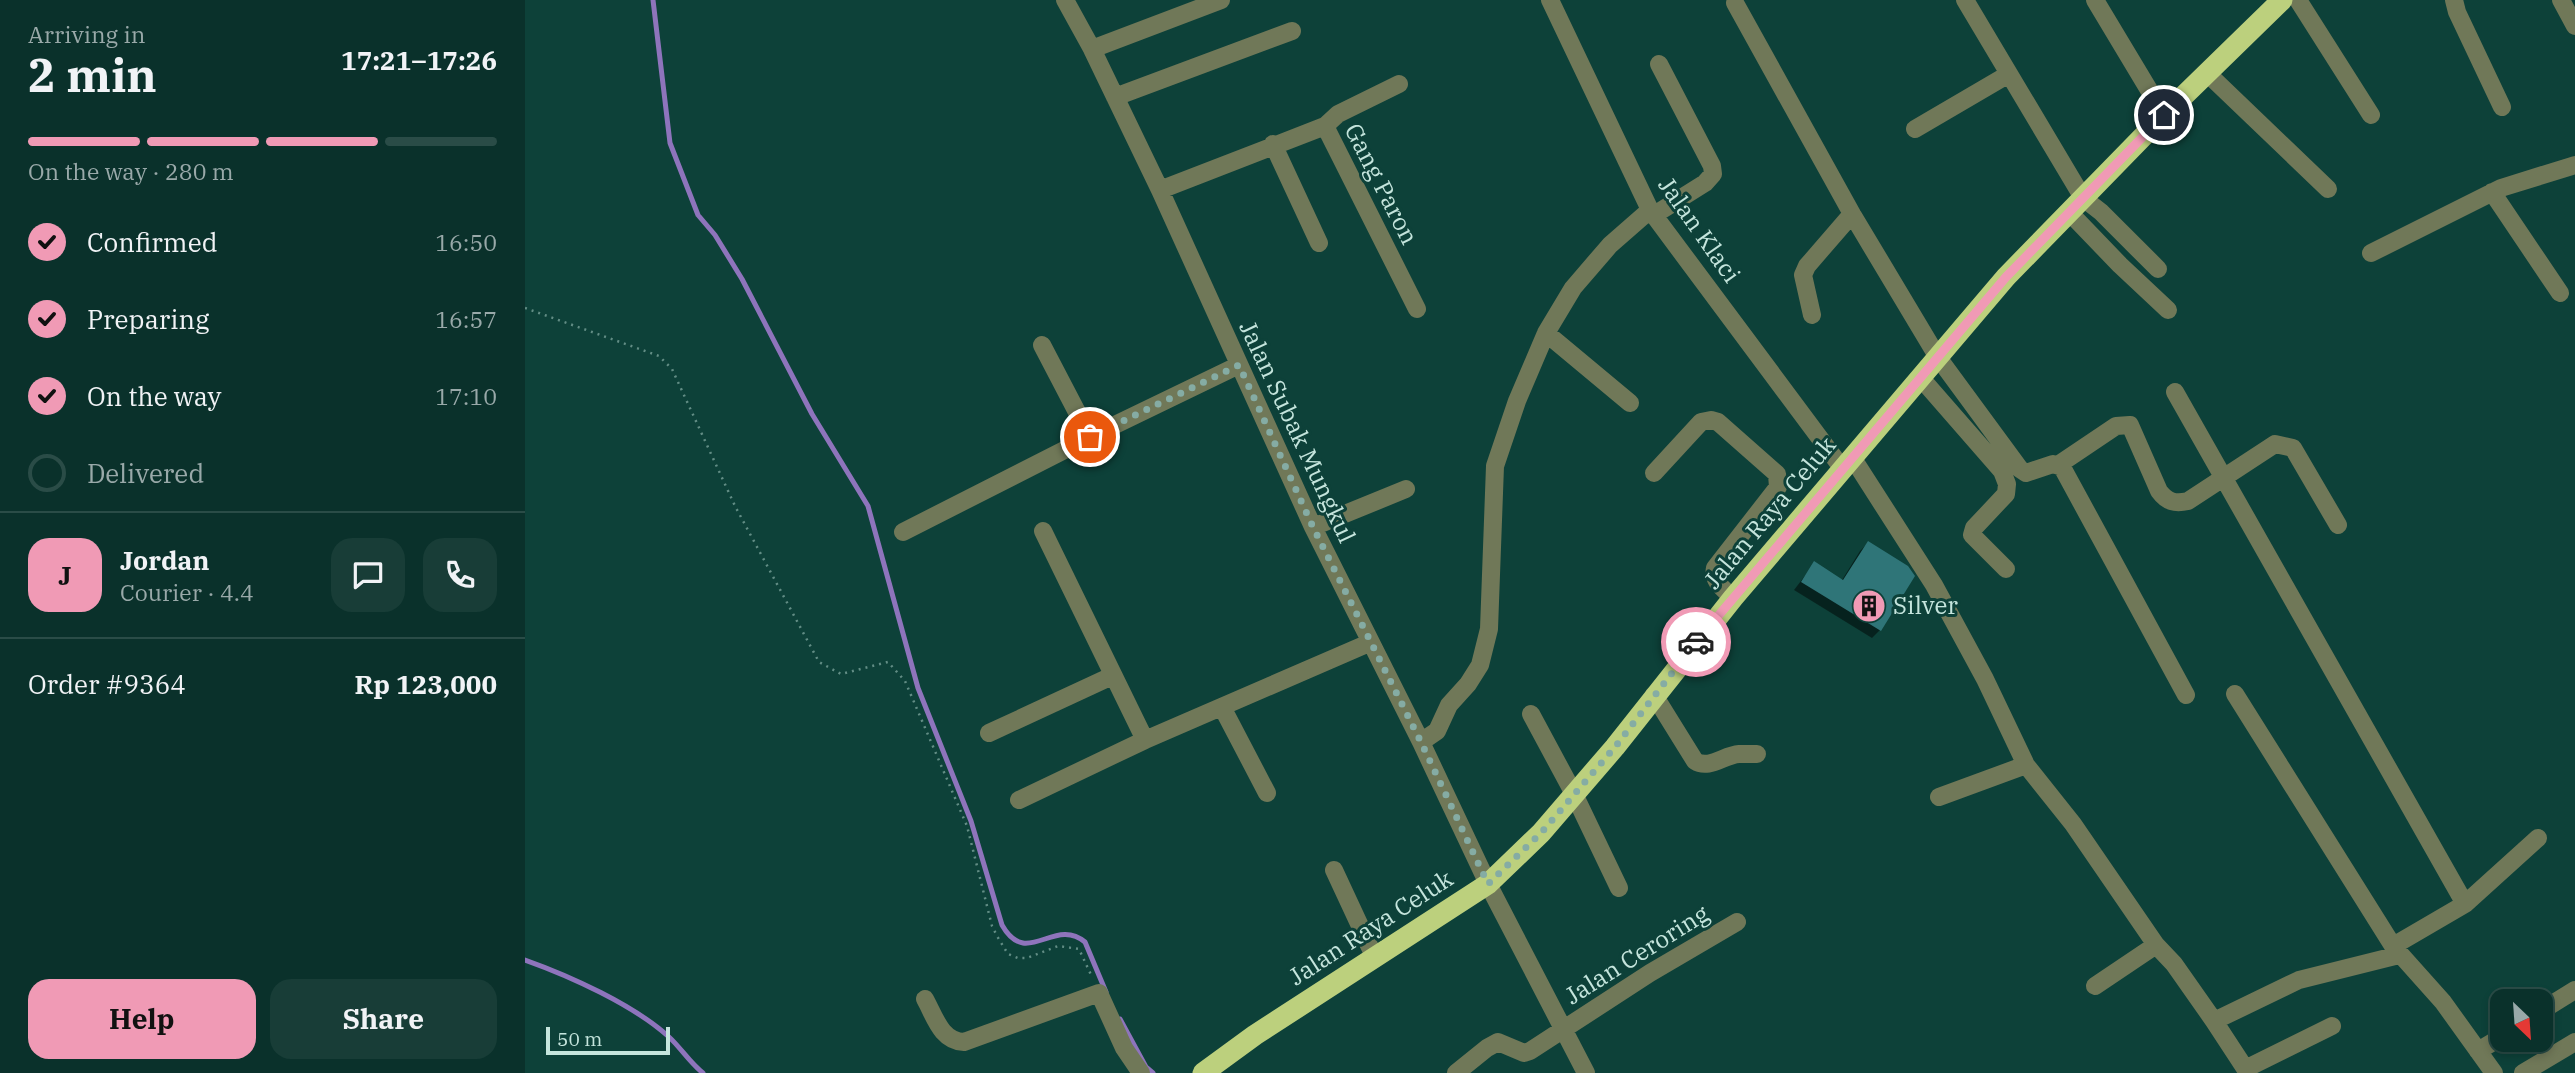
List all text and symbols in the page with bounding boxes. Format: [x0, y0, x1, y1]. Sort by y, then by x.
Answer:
text: Arriving in [28, 19, 145, 49]
text: 17:21–17:26 [341, 43, 497, 77]
text: 2 min [28, 45, 157, 105]
pin [2134, 85, 2194, 145]
icon: home [2145, 96, 2183, 134]
street label: Gang Paron [1338, 118, 1426, 250]
text: On the way · 280 m [28, 156, 234, 186]
street label: Jalan Klaci [1652, 170, 1748, 289]
icon: check [28, 223, 66, 261]
text: Confirmed [87, 225, 218, 259]
text: 16:50 [435, 227, 497, 257]
icon: check [28, 300, 66, 338]
text: Preparing [87, 302, 209, 336]
text: 16:57 [435, 304, 497, 334]
street label: Jalan Subak Mungkul [1232, 315, 1363, 548]
icon: check [28, 377, 66, 415]
text: On the way [87, 379, 221, 413]
text: 17:10 [435, 381, 497, 411]
pin [1060, 407, 1120, 467]
icon: bag [1071, 418, 1109, 456]
street label: Jalan Raya Celuk [1696, 429, 1842, 595]
text: Delivered [87, 456, 204, 490]
button: chat [331, 538, 405, 612]
button: phone [423, 538, 497, 612]
text: Jordan [120, 543, 210, 577]
text: J [58, 558, 72, 592]
text: Courier · 4.4 [120, 577, 254, 607]
building icon: Silver [1850, 587, 1888, 625]
place label: Silver [1893, 589, 1958, 621]
courier [1661, 607, 1731, 677]
icon: car [1677, 623, 1715, 661]
text: Order #9364 [28, 667, 186, 701]
text: Rp 123,000 [354, 667, 497, 701]
street label: Jalan Raya Celuk [1282, 862, 1459, 992]
street label: Jalan Ceroring [1558, 897, 1715, 1011]
button: Help [28, 979, 256, 1059]
button: Share [270, 979, 497, 1059]
north arrow [2490, 989, 2553, 1052]
map controls [2490, 989, 2553, 1052]
scale bar [546, 1024, 670, 1056]
text: 50 m [557, 1027, 602, 1051]

